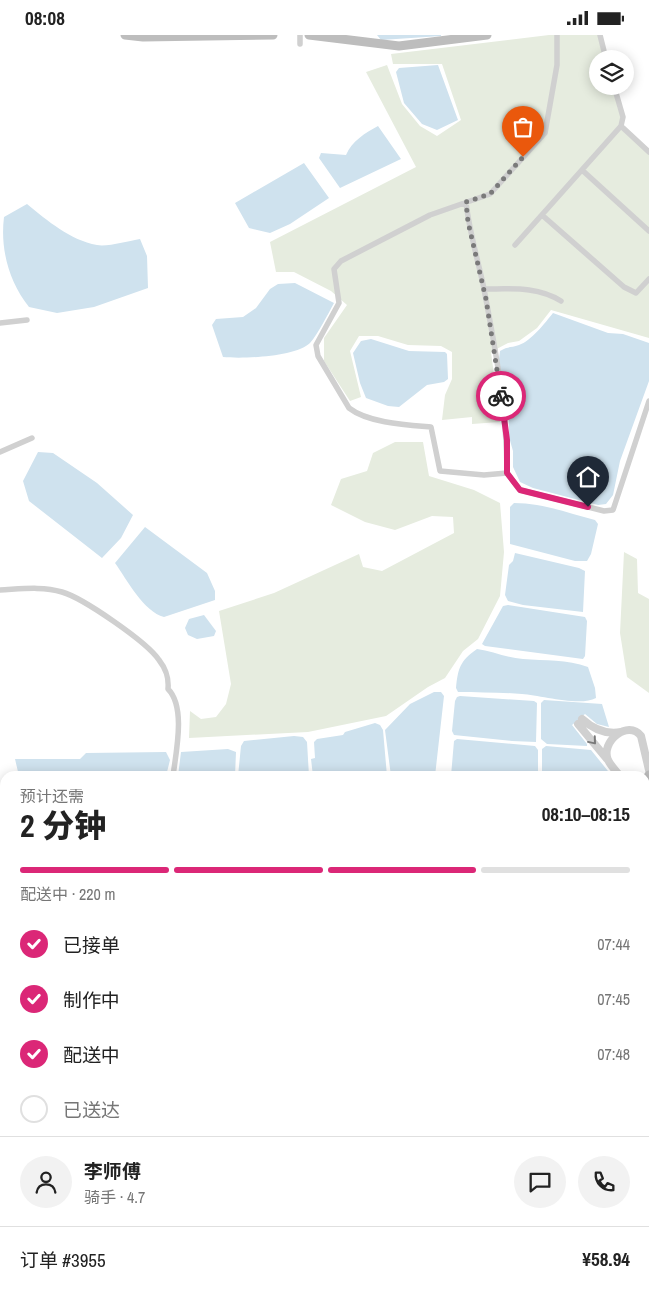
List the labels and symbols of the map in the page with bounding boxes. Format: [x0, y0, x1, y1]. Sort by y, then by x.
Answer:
pin [502, 106, 544, 157]
courier [476, 371, 526, 421]
pin [567, 456, 609, 507]
one-way arrow [587, 735, 595, 744]

